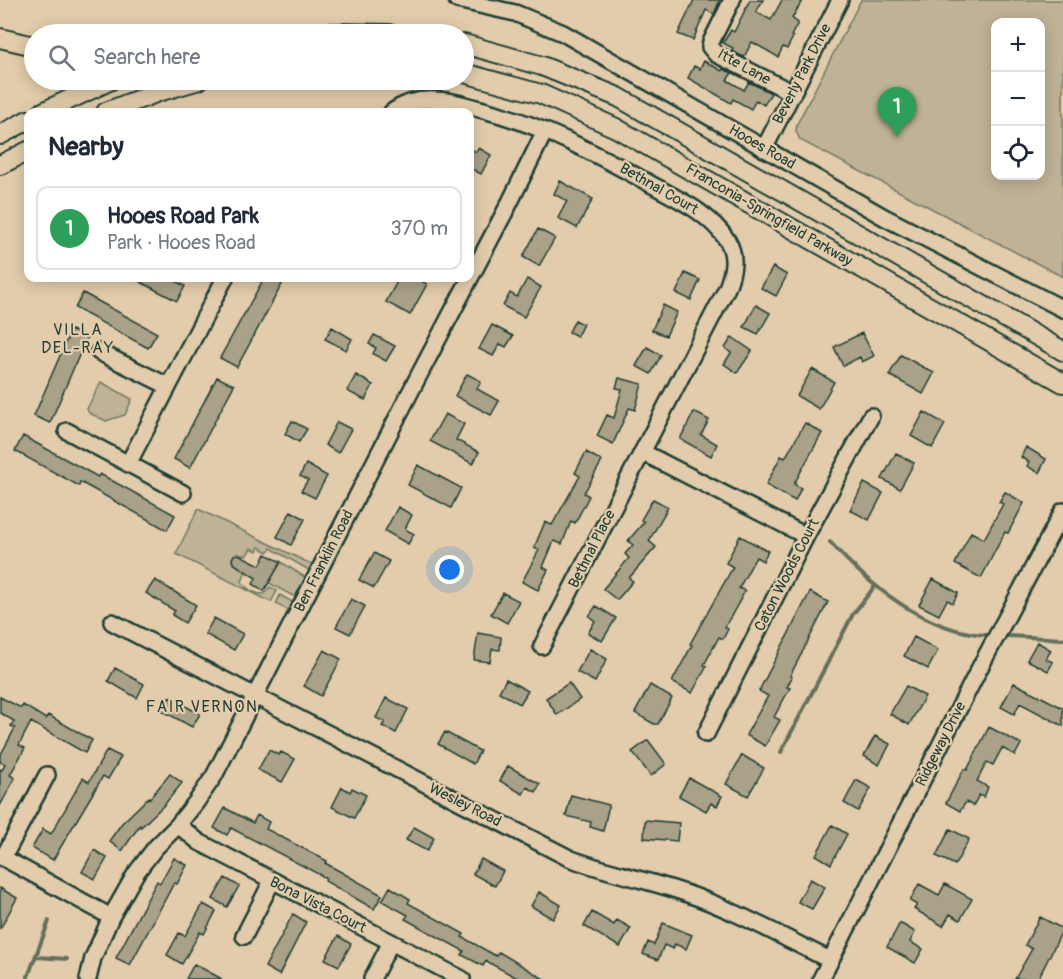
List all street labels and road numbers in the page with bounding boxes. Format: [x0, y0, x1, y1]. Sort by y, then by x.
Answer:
street label: Beverly Park Drive [769, 20, 836, 127]
street label: Itte Lane [714, 45, 774, 90]
street label: Hooes Road [725, 120, 799, 174]
street label: Bethnal Court [616, 159, 702, 220]
street label: Franconia-Springfield Parkway [682, 159, 856, 271]
street label: Bethnal Place [564, 506, 620, 591]
street label: Ben Franklin Road [290, 507, 358, 615]
street label: Caton Woods Court [750, 515, 824, 635]
street label: Ridgeway Drive [912, 698, 971, 789]
street label: Wesley Road [426, 779, 504, 831]
street label: Bona Vista Court [266, 872, 370, 938]

